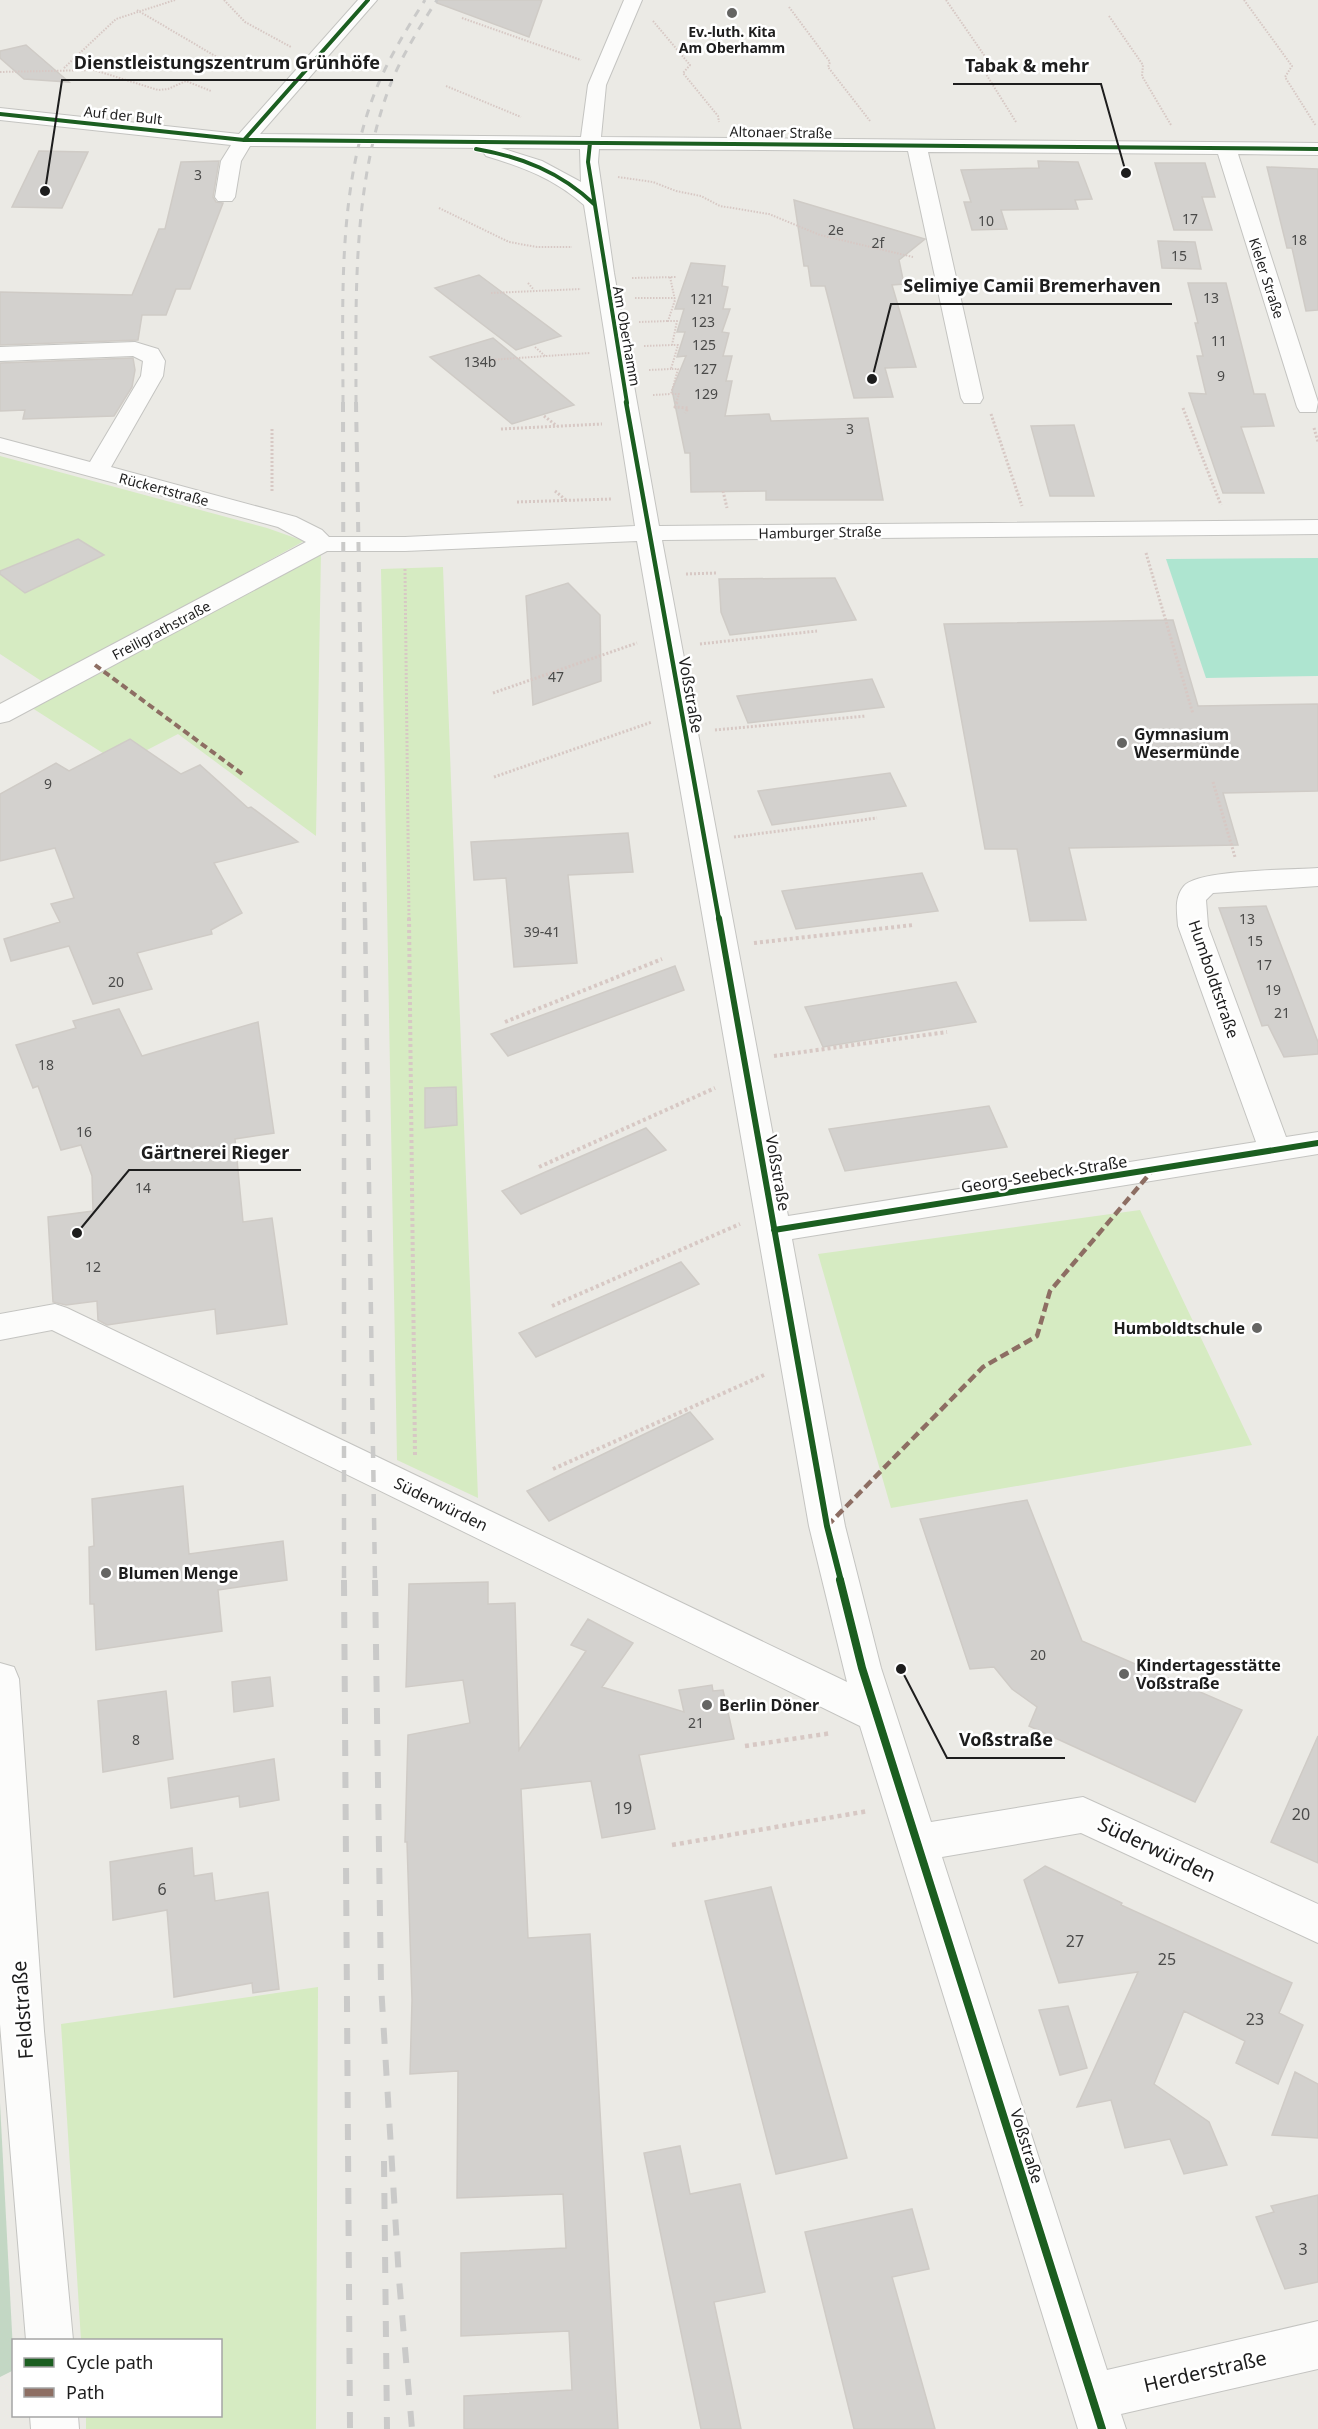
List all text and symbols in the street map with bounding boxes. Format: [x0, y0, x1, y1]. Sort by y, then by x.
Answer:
marker: Ev.-luth. Kita Am Oberhamm [725, 6, 739, 20]
place label: Ev.-luth. Kita Am Oberhamm [679, 22, 785, 57]
callout: Dienstleistungszentrum Grünhöfe [62, 44, 393, 80]
callout: Tabak & mehr [953, 48, 1101, 84]
text: Dienstleistungszentrum Grünhöfe [74, 50, 380, 74]
text: Tabak & mehr [965, 53, 1089, 77]
street label: Auf der Bult [83, 101, 163, 129]
street label: Altonaer Straße [729, 122, 833, 142]
house number: 3 [194, 165, 202, 184]
house number: 17 [1182, 209, 1198, 228]
house number: 10 [978, 211, 994, 230]
house number: 2e [828, 220, 844, 239]
house number: 18 [1291, 230, 1307, 249]
house number: 2f [872, 233, 886, 252]
street label: Kieler Straße [1245, 235, 1289, 321]
house number: 15 [1171, 246, 1187, 265]
callout: Selimiye Camii Bremerhaven [891, 268, 1172, 304]
text: Selimiye Camii Bremerhaven [903, 273, 1161, 297]
street label: Am Oberhamm [609, 284, 645, 388]
house number: 13 [1203, 288, 1219, 307]
house number: 121 [690, 289, 714, 308]
house number: 123 [691, 312, 715, 331]
house number: 11 [1211, 331, 1227, 350]
house number: 125 [692, 335, 716, 354]
house number: 134b [464, 352, 496, 371]
house number: 127 [693, 359, 717, 378]
house number: 9 [1217, 366, 1225, 385]
house number: 129 [694, 384, 718, 403]
house number: 3 [846, 419, 854, 438]
street label: Rückertstraße [117, 468, 211, 510]
street label: Hamburger Straße [758, 521, 882, 543]
street label: Freiligrathstraße [108, 596, 214, 664]
street label: Voßstraße [673, 655, 709, 735]
house number: 47 [548, 667, 564, 686]
place label: Gymnasium Wesermünde [1134, 723, 1240, 763]
marker: Gymnasium Wesermünde [1115, 736, 1129, 750]
house number: 9 [44, 774, 52, 793]
house number: 13 [1239, 909, 1255, 928]
street label: Humboldtstraße [1183, 917, 1245, 1041]
house number: 39-41 [524, 922, 560, 941]
house number: 15 [1247, 931, 1263, 950]
house number: 17 [1256, 955, 1272, 974]
house number: 20 [108, 972, 124, 991]
house number: 19 [1265, 980, 1281, 999]
house number: 21 [1274, 1003, 1290, 1022]
house number: 18 [38, 1055, 54, 1074]
house number: 16 [76, 1122, 92, 1141]
street label: Voßstraße [760, 1133, 796, 1213]
callout: Gärtnerei Rieger [129, 1134, 301, 1170]
text: Gärtnerei Rieger [141, 1140, 289, 1164]
street label: Georg-Seebeck-Straße [959, 1150, 1129, 1198]
house number: 14 [135, 1178, 151, 1197]
house number: 12 [85, 1257, 101, 1276]
place label: Humboldtschule [1113, 1317, 1245, 1339]
marker: Humboldtschule [1250, 1321, 1264, 1335]
street label: Süderwürden [390, 1472, 492, 1536]
place label: Blumen Menge [118, 1562, 238, 1584]
marker: Blumen Menge [99, 1566, 113, 1580]
house number: 20 [1030, 1645, 1046, 1664]
place label: Kindertagesstätte Voßstraße [1136, 1654, 1281, 1694]
marker: Kindertagesstätte Voßstraße [1117, 1667, 1131, 1681]
place label: Berlin Döner [719, 1694, 819, 1716]
marker: Berlin Döner [700, 1698, 714, 1712]
house number: 21 [688, 1713, 704, 1732]
callout: Voßstraße [947, 1722, 1065, 1758]
text: Voßstraße [959, 1727, 1053, 1751]
house number: 8 [132, 1730, 140, 1749]
house number: 19 [614, 1797, 632, 1819]
house number: 20 [1292, 1803, 1310, 1825]
street label: Süderwürden [1094, 1810, 1220, 1888]
house number: 6 [157, 1878, 167, 1900]
house number: 27 [1066, 1930, 1084, 1952]
house number: 25 [1158, 1948, 1176, 1970]
street label: Feldstraße [5, 1960, 39, 2060]
house number: 23 [1246, 2008, 1264, 2030]
street label: Voßstraße [1005, 2106, 1049, 2186]
house number: 3 [1298, 2238, 1308, 2260]
legend [12, 2339, 222, 2417]
street label: Herderstraße [1141, 2344, 1269, 2398]
text: Cycle path [66, 2350, 153, 2374]
text: Path [66, 2380, 105, 2404]

